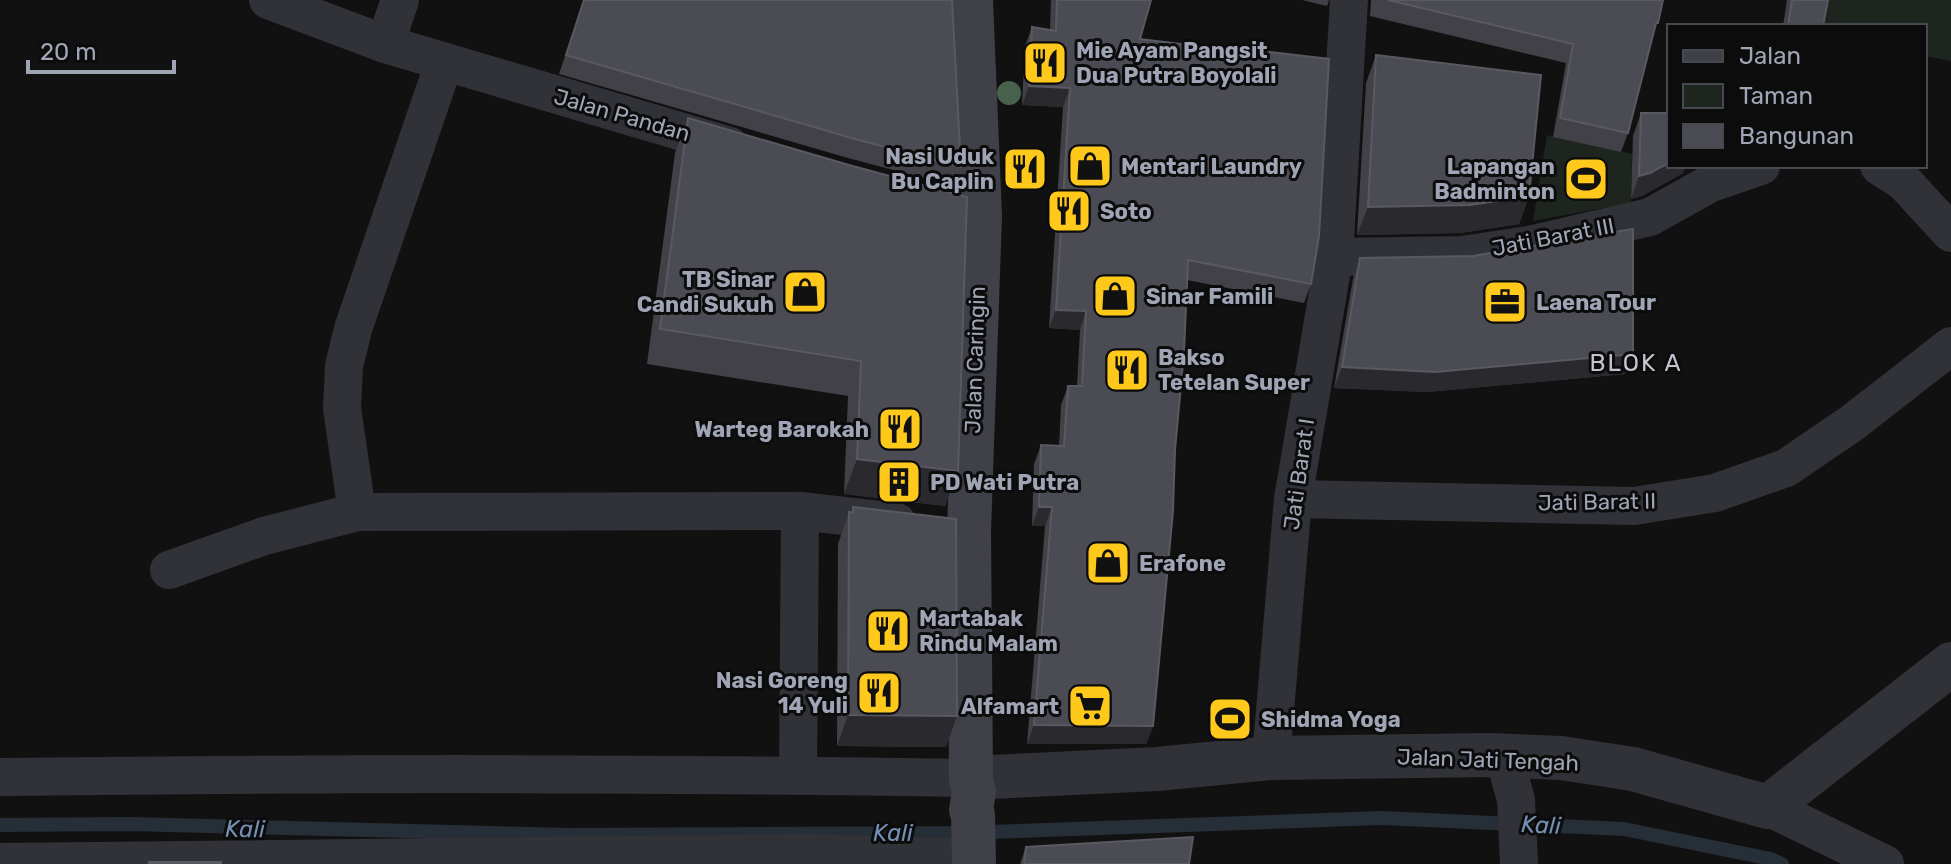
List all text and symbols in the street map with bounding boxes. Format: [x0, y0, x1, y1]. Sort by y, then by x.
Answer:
scale bar [28, 24, 174, 74]
legend [1667, 24, 1927, 168]
place label: Mie Ayam Pangsit Dua Putra Boyolali [1076, 37, 1277, 89]
text: 20 m [40, 38, 97, 66]
restaurant icon: Mie Ayam Pangsit Dua Putra Boyolali [1021, 39, 1069, 87]
text: Jalan [1739, 42, 1801, 70]
text: Taman [1739, 82, 1813, 110]
street label: Jalan Pandan [551, 83, 693, 147]
text: Bangunan [1739, 122, 1854, 150]
shop icon: Mentari Laundry [1066, 142, 1114, 190]
place label: Nasi Uduk Bu Caplin [885, 143, 994, 195]
restaurant icon: Nasi Uduk Bu Caplin [1001, 145, 1049, 193]
place label: Mentari Laundry [1121, 153, 1302, 180]
place label: Lapangan Badminton [1434, 153, 1555, 205]
sports icon: Lapangan Badminton [1562, 155, 1610, 203]
restaurant icon: Soto [1045, 187, 1093, 235]
place label: Soto [1100, 198, 1152, 225]
street label: Jati Barat III [1489, 212, 1617, 262]
place label: TB Sinar Candi Sukuh [637, 266, 774, 318]
shop icon: TB Sinar Candi Sukuh [781, 268, 829, 316]
shop icon: Sinar Famili [1091, 272, 1139, 320]
office icon: Laena Tour [1481, 278, 1529, 326]
place label: Sinar Famili [1146, 283, 1273, 310]
street label: Jalan Caringin [959, 286, 991, 434]
place label: Laena Tour [1536, 289, 1656, 316]
place label: Bakso Tetelan Super [1158, 344, 1310, 396]
restaurant icon: Bakso Tetelan Super [1103, 346, 1151, 394]
district label: BLOK A [1589, 349, 1683, 377]
restaurant icon: Warteg Barokah [876, 405, 924, 453]
place label: Warteg Barokah [694, 416, 869, 443]
street label: Jati Barat I [1278, 417, 1320, 531]
building icon: PD Wati Putra [875, 458, 923, 506]
place label: PD Wati Putra [930, 469, 1079, 496]
street label: Jati Barat II [1538, 487, 1656, 517]
shop icon: Erafone [1084, 539, 1132, 587]
place label: Erafone [1139, 550, 1226, 577]
place label: Martabak Rindu Malam [919, 605, 1058, 657]
restaurant icon: Martabak Rindu Malam [864, 607, 912, 655]
place label: Nasi Goreng 14 Yuli [716, 667, 848, 719]
restaurant icon: Nasi Goreng 14 Yuli [855, 669, 903, 717]
supermarket icon: Alfamart [1066, 682, 1114, 730]
place label: Alfamart [961, 693, 1059, 720]
sports icon: Shidma Yoga [1206, 695, 1254, 743]
place label: Shidma Yoga [1261, 706, 1401, 733]
street label: Jalan Jati Tengah [1397, 743, 1579, 777]
water label: Kali [1520, 810, 1563, 840]
water label: Kali [225, 815, 266, 843]
water label: Kali [873, 819, 914, 847]

